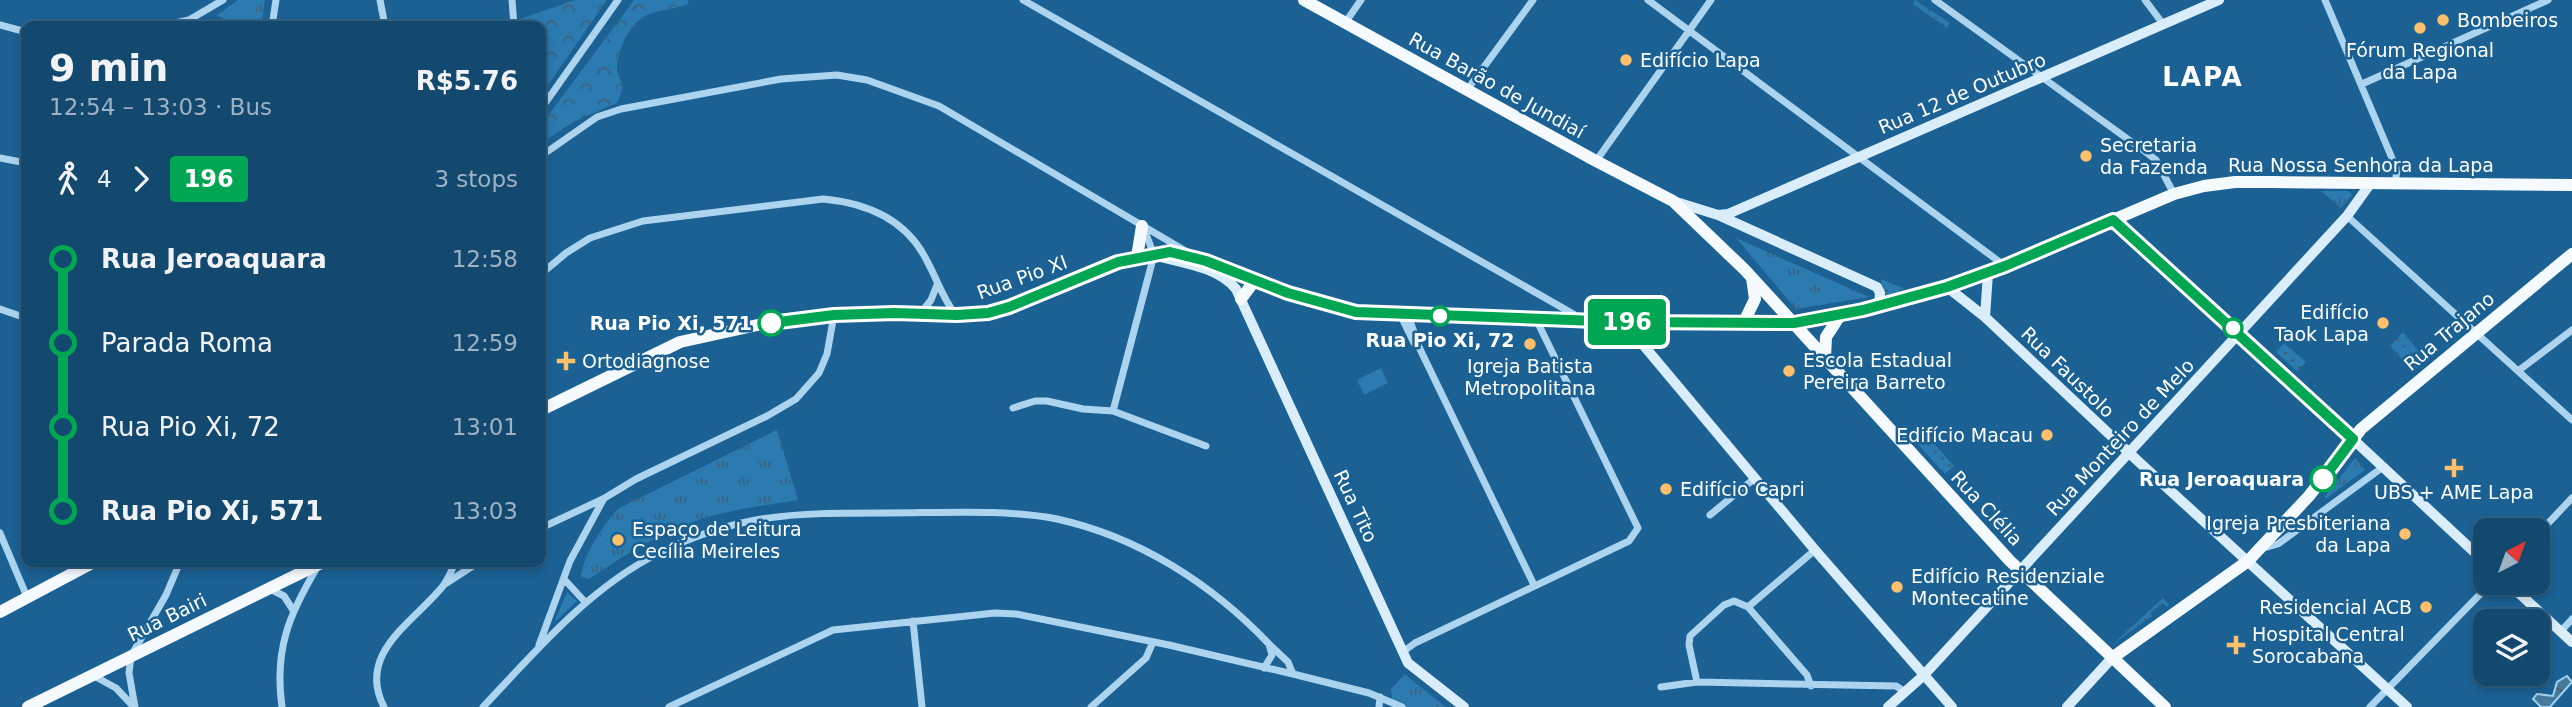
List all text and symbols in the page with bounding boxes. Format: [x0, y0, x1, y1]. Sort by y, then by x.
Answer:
place label: Bombeiros [2457, 9, 2558, 31]
marker: Bombeiros [2435, 12, 2451, 28]
marker: Fórum Regional da Lapa [2412, 20, 2428, 36]
street label: Rua Barão de Jundiaí [1405, 27, 1589, 143]
place label: Fórum Regional da Lapa [2346, 39, 2494, 83]
text: 9 min [49, 46, 168, 90]
street label: Rua 12 de Outubro [1875, 48, 2049, 138]
place label: Edifício Lapa [1640, 49, 1761, 71]
marker: Edifício Lapa [1618, 52, 1634, 68]
district label: LAPA [2162, 62, 2244, 92]
text: R$5.76 [416, 66, 518, 96]
text: 12:54 – 13:03 · Bus [49, 94, 272, 120]
place label: Secretaria da Fazenda [2100, 134, 2208, 178]
marker: Secretaria da Fazenda [2078, 148, 2094, 164]
street label: Rua Nossa Senhora da Lapa [2228, 154, 2494, 176]
icon: walk [49, 160, 87, 198]
icon: forward [122, 160, 160, 198]
text: 196 [184, 165, 234, 193]
text: 4 [97, 166, 112, 192]
text: 3 stops [434, 166, 518, 192]
text: Rua Jeroaquara [101, 244, 327, 274]
text: 12:58 [452, 246, 518, 272]
street label: Rua Pio XI [974, 250, 1070, 304]
street label: Rua Trajano [2399, 287, 2499, 375]
line badge: 196 [1587, 299, 1667, 345]
place label: Edifício Taok Lapa [2273, 301, 2369, 345]
marker: Rua Pio Xi, 72 [1430, 306, 1450, 326]
text: 196 [1602, 308, 1652, 336]
marker: Rua Pio Xi, 571 [758, 310, 784, 336]
place label: Rua Pio Xi, 571 [590, 312, 752, 334]
marker: Edifício Taok Lapa [2375, 315, 2391, 331]
unlabelled marker [2223, 318, 2243, 338]
street label: Rua Faustolo [2017, 322, 2119, 422]
text: Parada Roma [101, 328, 273, 358]
place label: Rua Pio Xi, 72 [1365, 329, 1515, 351]
text: 12:59 [452, 330, 518, 356]
marker: Igreja Batista Metropolitana [1522, 336, 1538, 352]
place label: Escola Estadual Pereira Barreto [1803, 349, 1952, 393]
place label: Ortodiagnose [582, 350, 710, 372]
marker: Ortodiagnose [556, 351, 576, 371]
street label: Rua Monteiro de Melo [2042, 354, 2198, 520]
place label: Igreja Batista Metropolitana [1464, 355, 1596, 399]
marker: Escola Estadual Pereira Barreto [1781, 363, 1797, 379]
text: Rua Pio Xi, 72 [101, 412, 280, 442]
text: 13:01 [452, 414, 518, 440]
place label: Edifício Macau [1896, 424, 2033, 446]
marker: Edifício Macau [2039, 427, 2055, 443]
marker: UBS + AME Lapa [2444, 458, 2464, 478]
street label: Rua Tito [1330, 466, 1382, 546]
street label: Rua Clélia [1947, 466, 2027, 550]
marker: Rua Jeroaquara [2310, 466, 2336, 492]
place label: Rua Jeroaquara [2139, 468, 2304, 490]
place label: Edifício Capri [1680, 478, 1805, 500]
marker: Edifício Capri [1658, 481, 1674, 497]
place label: UBS + AME Lapa [2374, 481, 2534, 503]
text: Rua Pio Xi, 571 [101, 496, 323, 526]
text: 13:03 [452, 498, 518, 524]
place label: Igreja Presbiteriana da Lapa [2206, 512, 2391, 556]
place label: Espaço de Leitura Cecília Meireles [632, 518, 802, 562]
north arrow [2473, 518, 2550, 595]
map controls [2473, 518, 2550, 686]
marker: Igreja Presbiteriana da Lapa [2397, 526, 2413, 542]
marker: Espaço de Leitura Cecília Meireles [610, 532, 626, 548]
place label: Edifício Residenziale Montecatine [1911, 565, 2105, 609]
marker: Edifício Residenziale Montecatine [1889, 579, 1905, 595]
street label: Rua Bairi [124, 588, 210, 646]
place label: Residencial ACB [2259, 596, 2412, 618]
marker: Residencial ACB [2418, 599, 2434, 615]
button: layers [2473, 609, 2550, 686]
place label: Hospital Central Sorocabana [2252, 623, 2405, 667]
marker: Hospital Central Sorocabana [2226, 635, 2246, 655]

